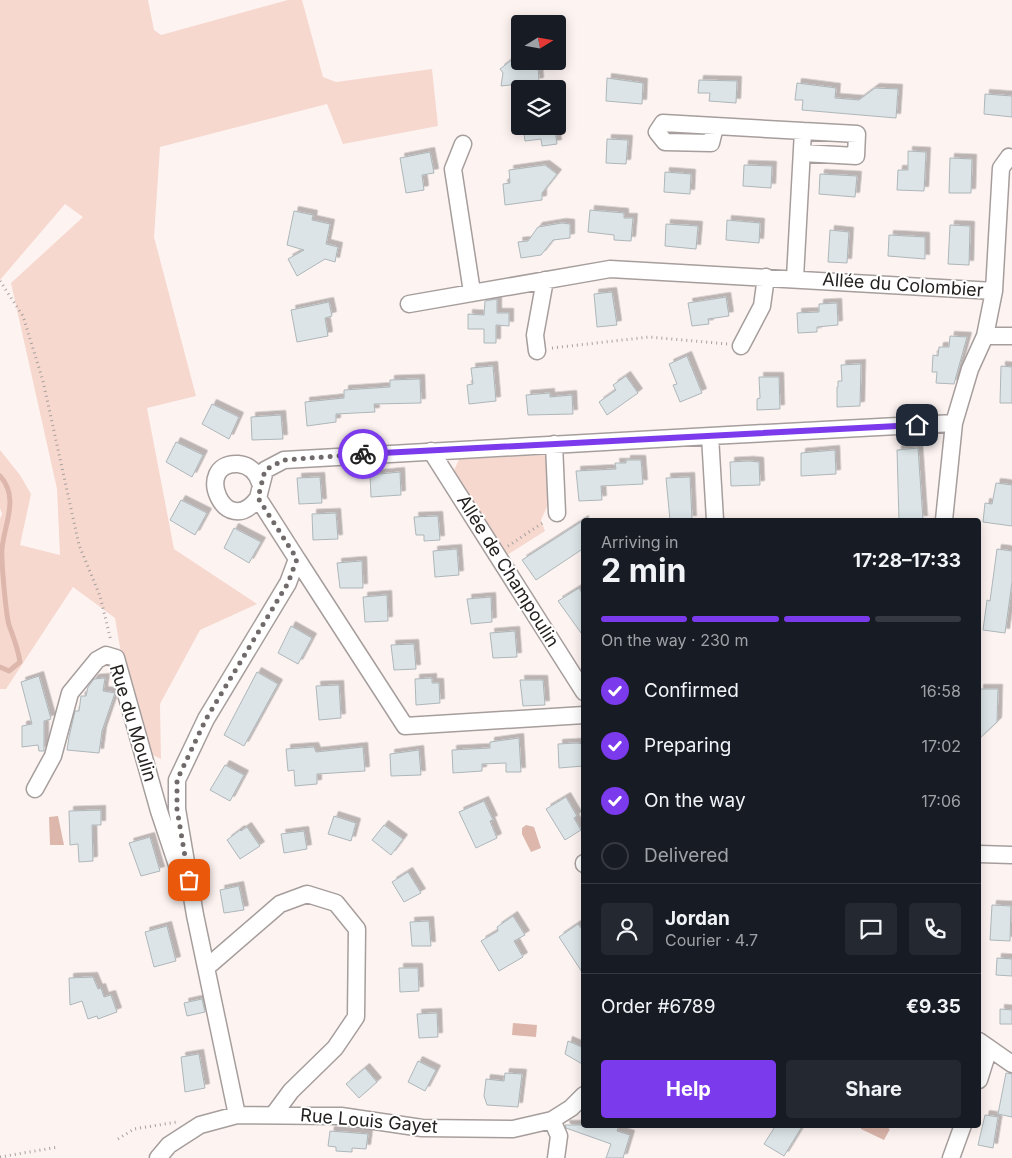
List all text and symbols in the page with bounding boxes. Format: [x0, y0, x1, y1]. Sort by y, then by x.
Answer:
north arrow [511, 15, 566, 70]
map controls [511, 15, 566, 135]
button: layers [511, 80, 566, 135]
street label: Allée du Colombier [822, 268, 985, 301]
pin [896, 404, 938, 446]
icon: home [903, 411, 931, 439]
courier [338, 429, 388, 479]
icon: bike [349, 440, 377, 468]
street label: Allée de Champoulin [453, 491, 564, 651]
text: Arriving in [601, 532, 678, 552]
text: 17:28–17:33 [853, 549, 961, 572]
text: 2 min [601, 551, 687, 590]
text: On the way · 230 m [601, 630, 748, 650]
street label: Rue du Moulin [106, 662, 161, 784]
icon: check [601, 677, 629, 705]
text: Confirmed [644, 679, 739, 702]
text: 16:58 [920, 681, 961, 701]
icon: check [601, 732, 629, 760]
text: Preparing [644, 734, 731, 757]
text: 17:02 [922, 736, 961, 756]
icon: check [601, 787, 629, 815]
text: On the way [644, 789, 746, 812]
text: 17:06 [921, 791, 961, 811]
text: Delivered [644, 844, 729, 867]
pin [168, 859, 210, 901]
icon: bag [175, 866, 203, 894]
button: person [601, 903, 653, 955]
button: chat [845, 903, 897, 955]
button: phone [909, 903, 961, 955]
text: Jordan [665, 907, 730, 930]
text: Courier · 4.7 [665, 930, 758, 950]
text: Order #6789 [601, 995, 715, 1018]
text: €9.35 [906, 995, 961, 1018]
button: Help [601, 1060, 776, 1118]
button: Share [786, 1060, 961, 1118]
street label: Rue Louis Gayet [300, 1104, 439, 1137]

